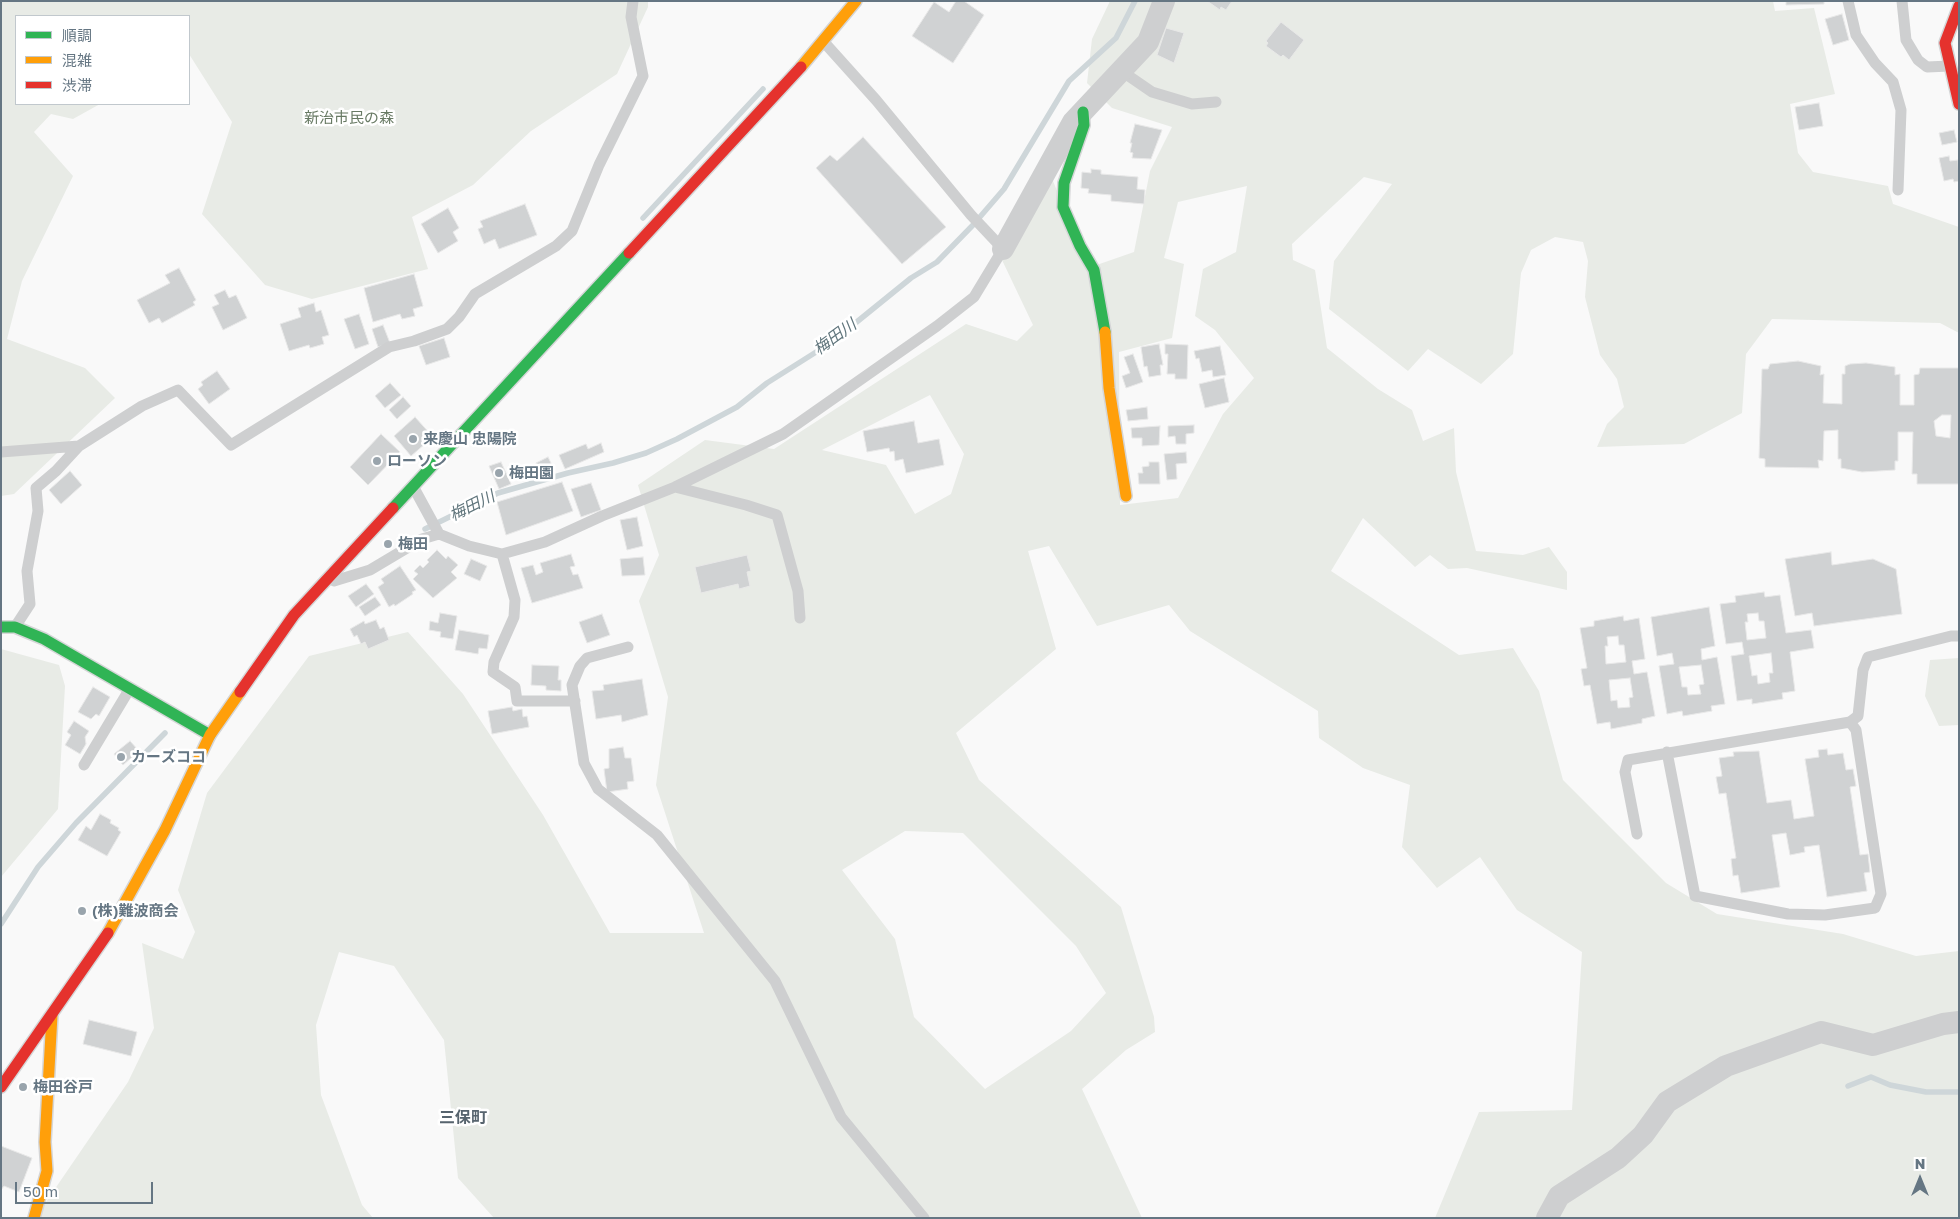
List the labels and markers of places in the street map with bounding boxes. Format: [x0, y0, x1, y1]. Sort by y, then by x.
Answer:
place label: 来慶山 忠陽院 [423, 430, 517, 448]
marker: 来慶山 忠陽院 [407, 433, 419, 445]
place label: ローソン [387, 452, 447, 470]
marker: ローソン [371, 455, 383, 467]
place label: 梅田園 [509, 464, 554, 482]
marker: 梅田園 [493, 467, 505, 479]
place label: 梅田 [398, 535, 428, 553]
marker: 梅田 [382, 538, 394, 550]
place label: カーズココ [131, 748, 206, 766]
marker: カーズココ [115, 751, 127, 763]
place label: (株)難波商会 [92, 902, 178, 920]
marker: (株)難波商会 [76, 905, 88, 917]
place label: 梅田谷戸 [33, 1078, 93, 1096]
marker: 梅田谷戸 [17, 1081, 29, 1093]

